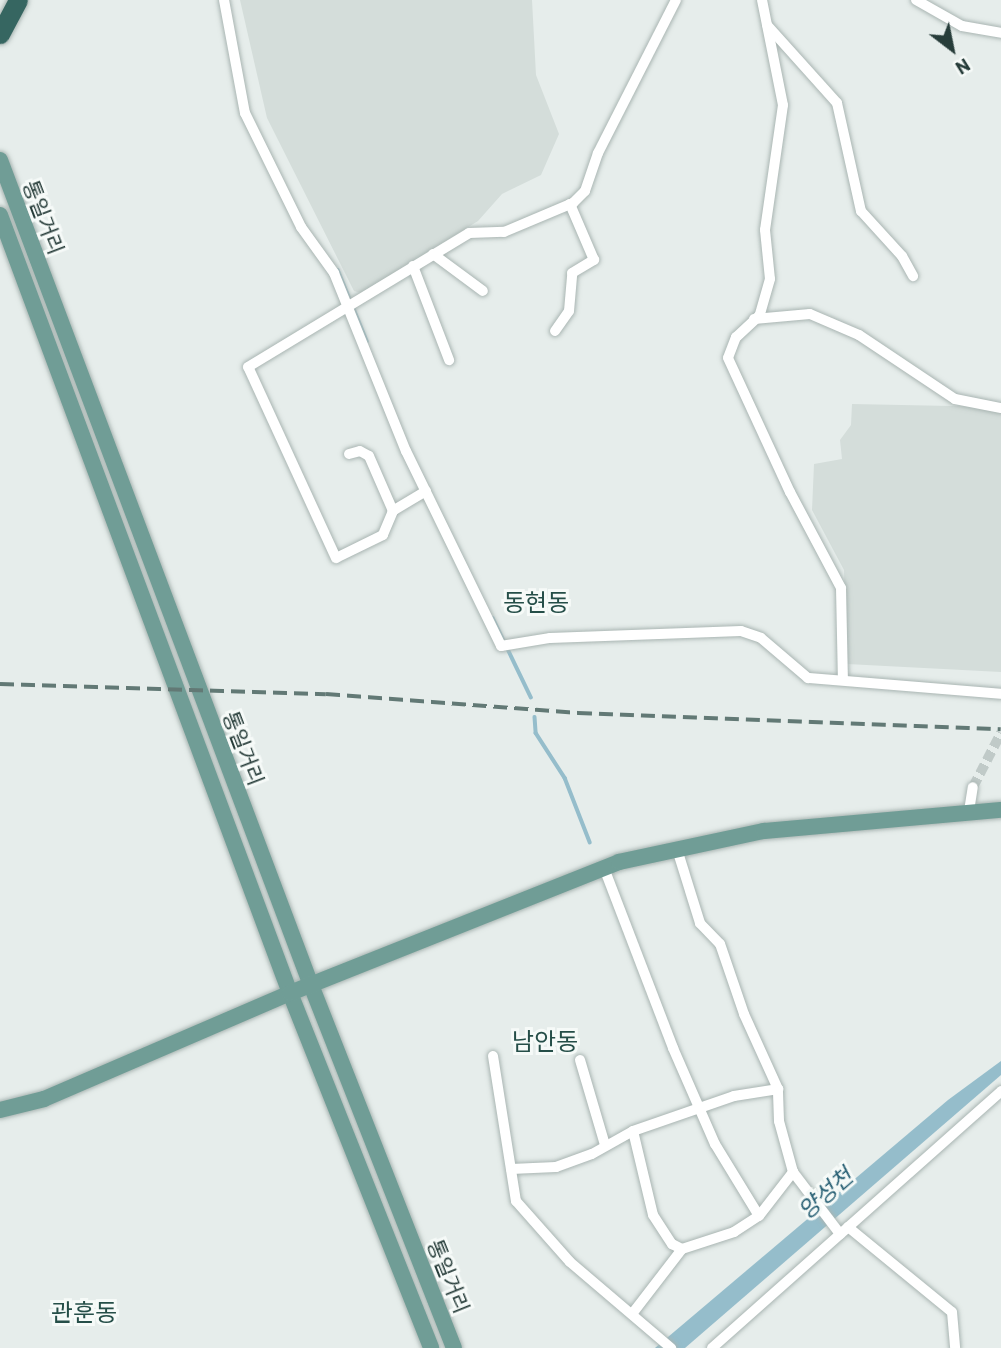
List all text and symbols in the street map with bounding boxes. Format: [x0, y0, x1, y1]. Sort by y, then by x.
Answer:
north arrow [917, 14, 987, 84]
text: N [952, 54, 975, 80]
street label: 통일거리 [18, 176, 70, 258]
district label: 동현동 [503, 588, 569, 616]
street label: 통일거리 [218, 707, 270, 789]
district label: 남안동 [512, 1027, 578, 1055]
water label: 양성천 [792, 1162, 858, 1224]
street label: 통일거리 [423, 1235, 475, 1317]
district label: 관훈동 [51, 1298, 117, 1326]

